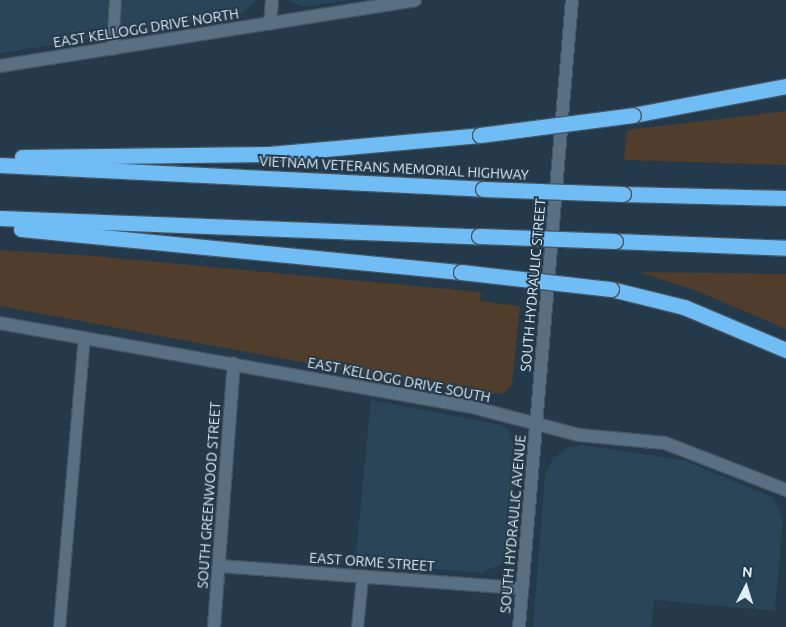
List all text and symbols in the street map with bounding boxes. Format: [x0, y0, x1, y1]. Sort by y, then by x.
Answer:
street label: EAST KELLOGG DRIVE NORTH [52, 5, 240, 51]
street label: VIETNAM VETERANS MEMORIAL HIGHWAY [259, 153, 529, 183]
street label: SOUTH HYDRAULIC STREET [517, 198, 549, 372]
street label: EAST KELLOGG DRIVE SOUTH [306, 354, 492, 406]
street label: SOUTH GREENWOOD STREET [194, 401, 224, 589]
street label: SOUTH HYDRAULIC AVENUE [497, 434, 529, 614]
street label: EAST ORME STREET [309, 549, 435, 575]
north arrow [721, 562, 771, 612]
text: N [741, 564, 753, 580]

